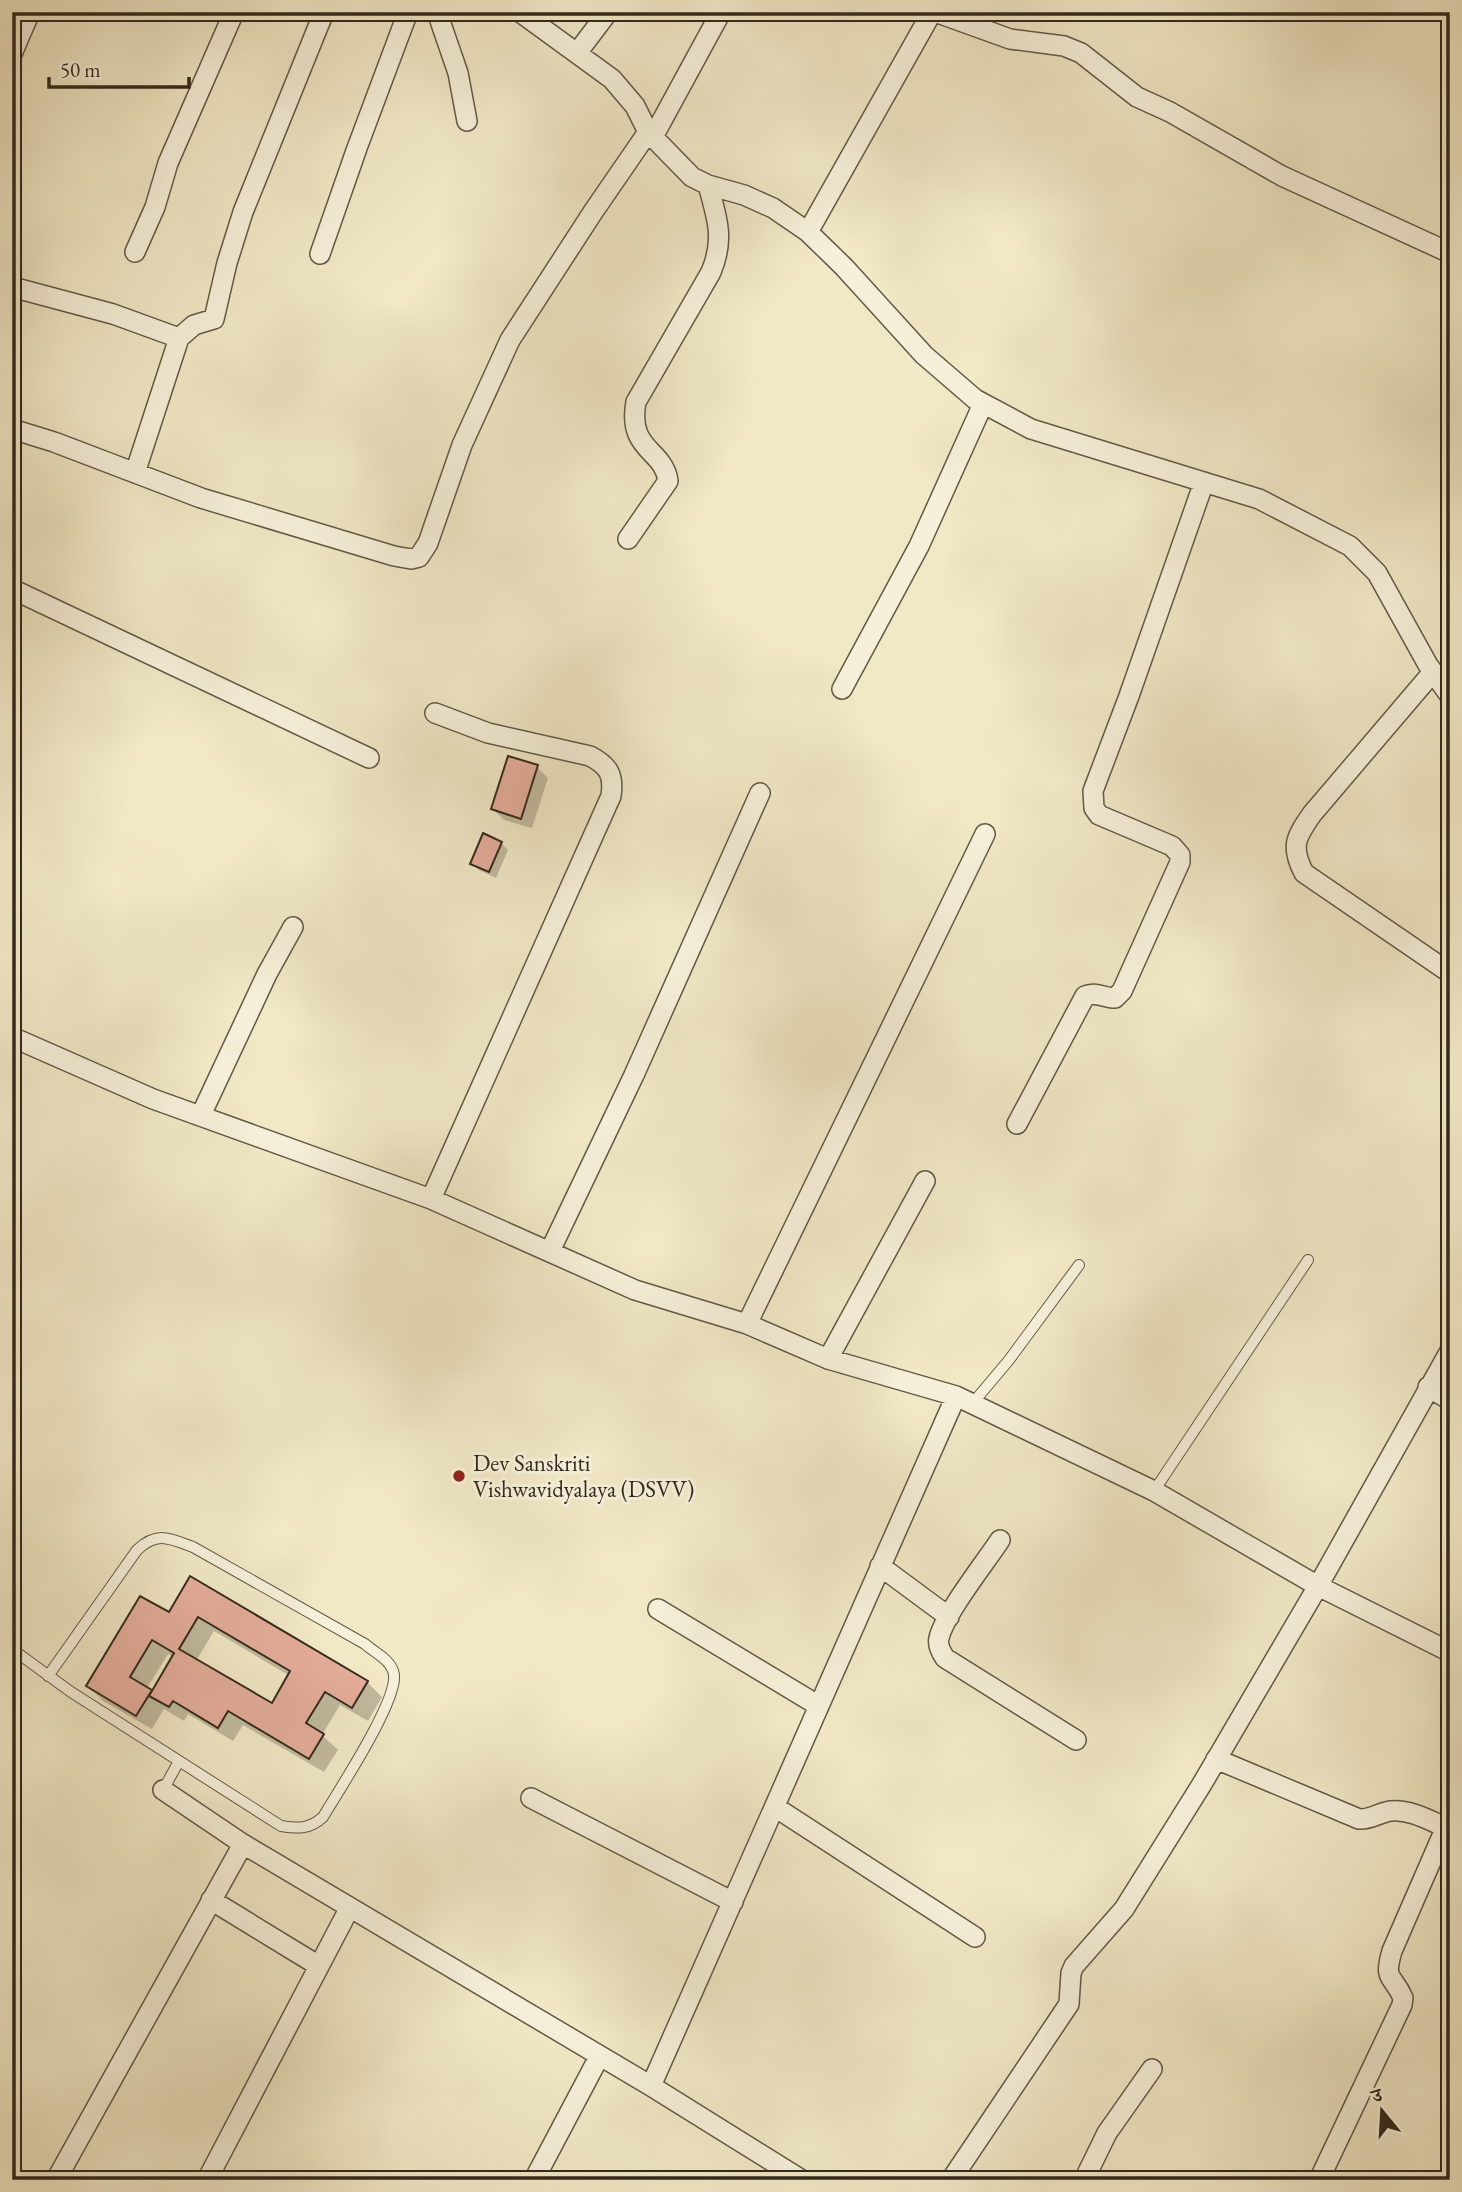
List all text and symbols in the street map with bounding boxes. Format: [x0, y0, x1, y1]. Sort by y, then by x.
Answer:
scale bar [49, 46, 189, 90]
text: 50 m [60, 56, 101, 83]
place label: Dev Sanskriti Vishwavidyalaya (DSVV) [473, 1448, 694, 1504]
marker: Dev Sanskriti Vishwavidyalaya (DSVV) [451, 1468, 467, 1484]
north arrow [1346, 2076, 1416, 2146]
text: उ [1367, 2082, 1387, 2109]

